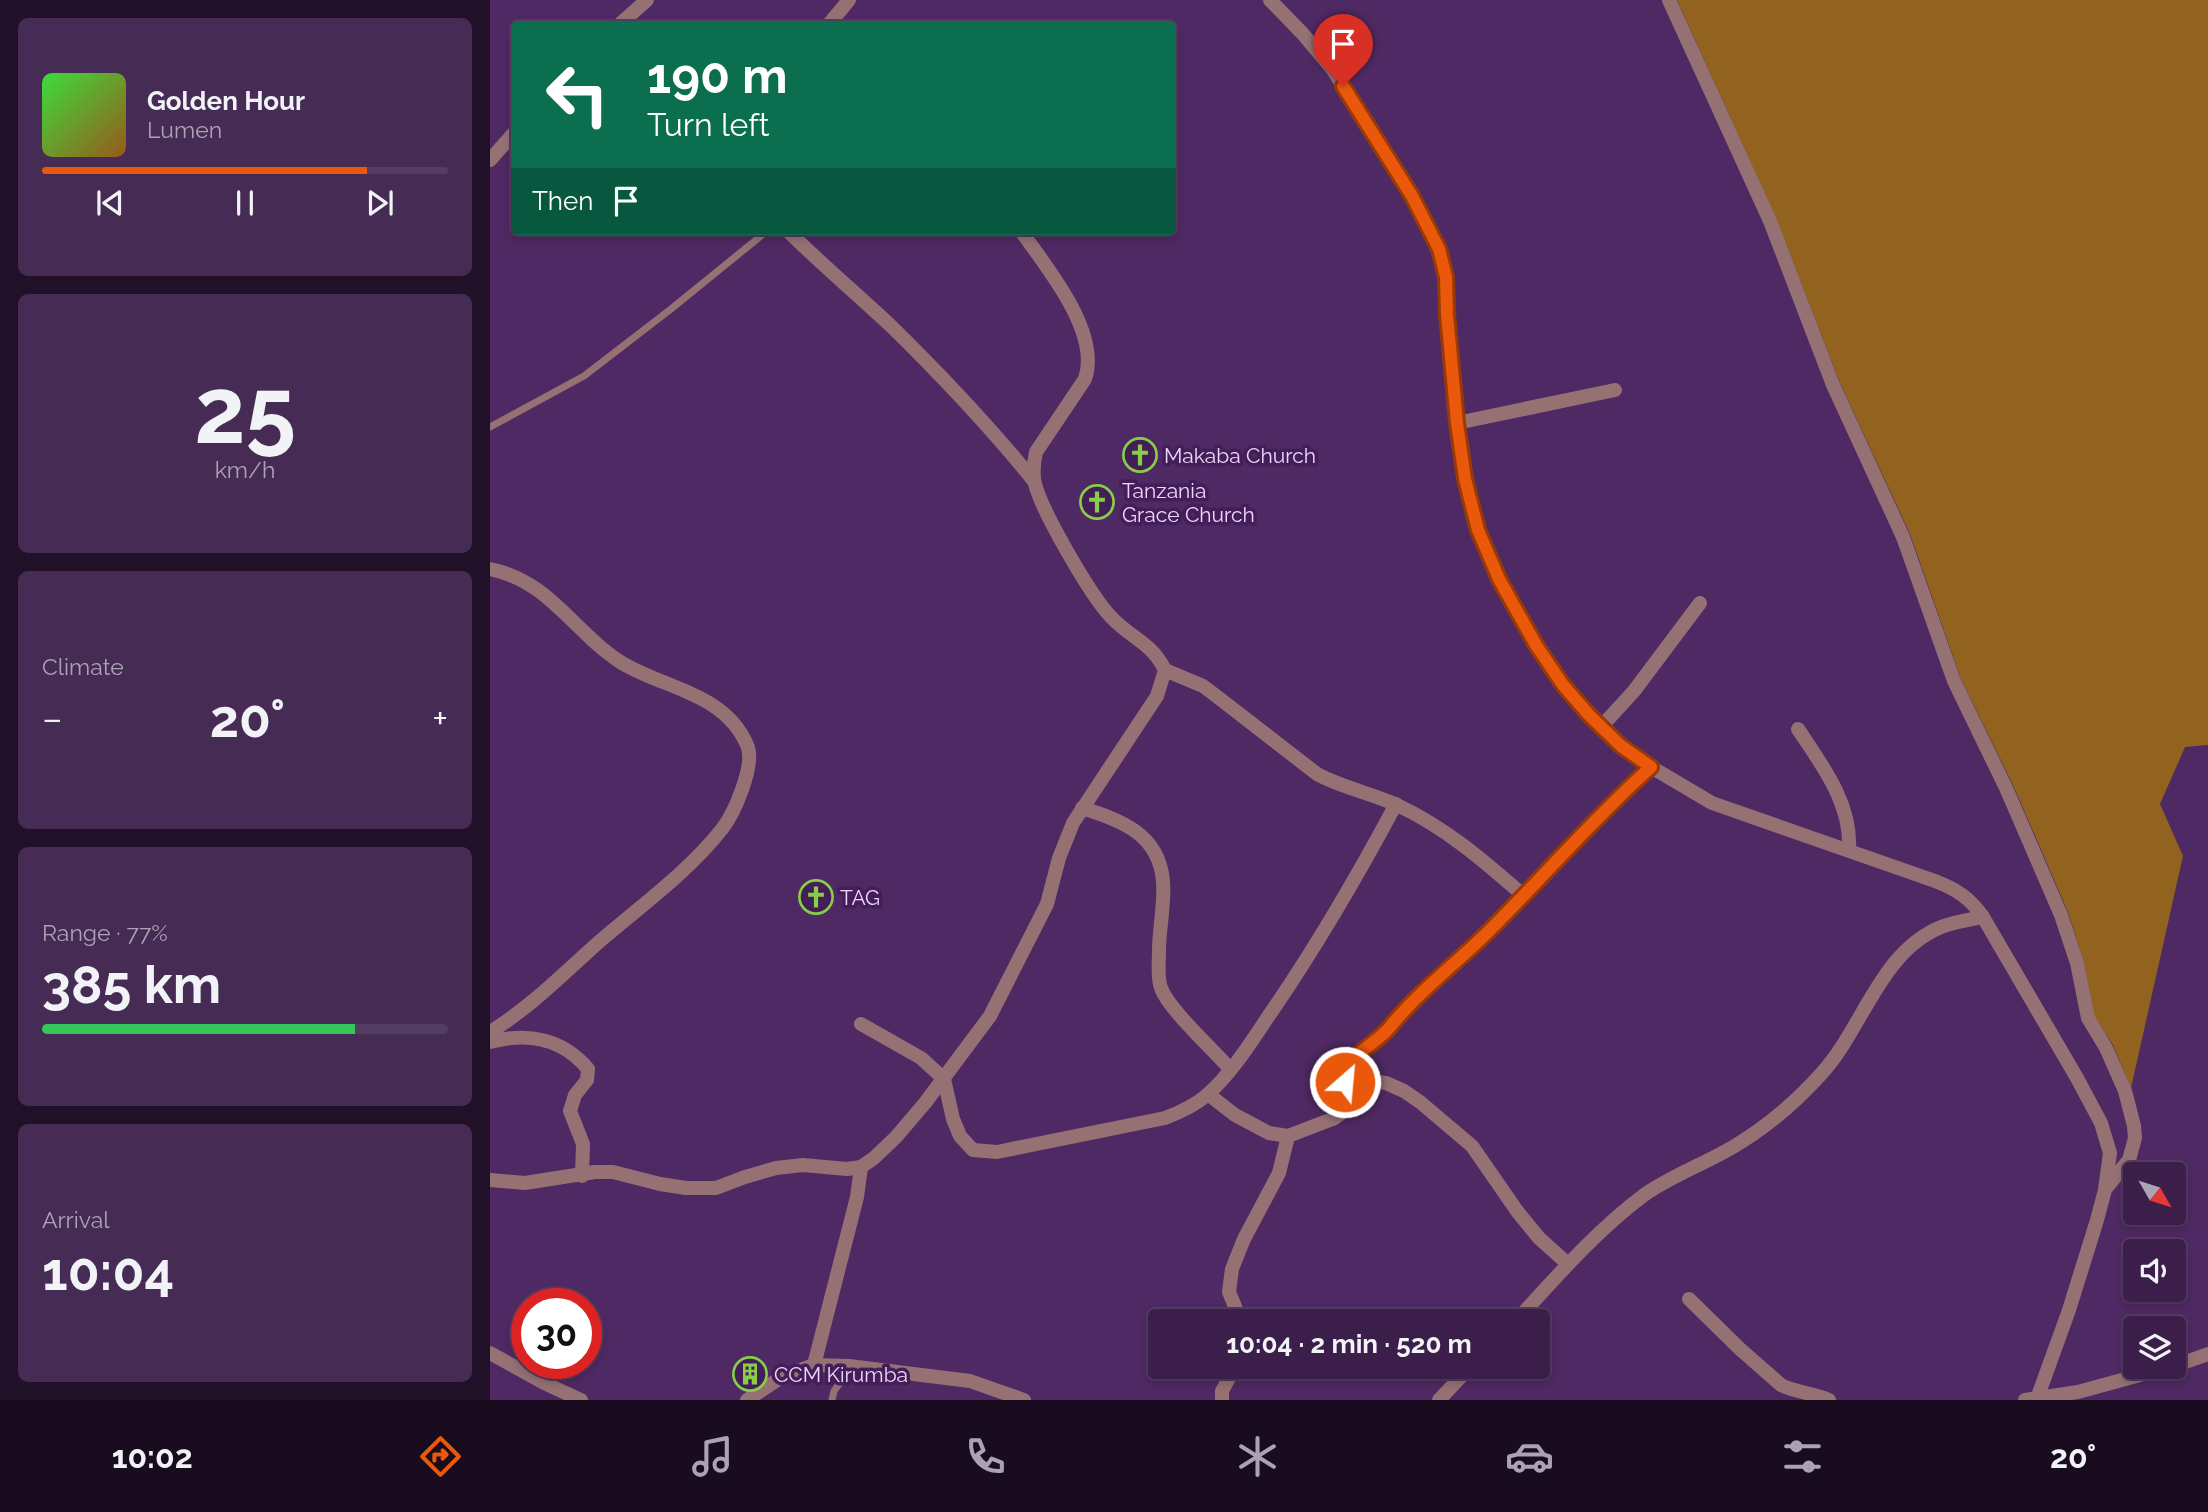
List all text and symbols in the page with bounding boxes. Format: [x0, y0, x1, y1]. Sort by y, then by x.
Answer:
pin [1313, 14, 1373, 86]
icon: arrive [1324, 25, 1362, 63]
text: 190 m [647, 47, 788, 104]
icon: left [532, 49, 623, 140]
text: Golden Hour [147, 86, 305, 116]
text: Turn left [647, 106, 769, 143]
text: Lumen [147, 116, 222, 143]
icon: arrive [607, 182, 645, 220]
icon: previous [91, 184, 129, 222]
icon: pause [226, 184, 264, 222]
icon: next [361, 184, 399, 222]
text: Then [532, 186, 593, 216]
text: 25 [194, 357, 296, 464]
church icon: Makaba Church [1121, 436, 1159, 474]
place label: Makaba Church [1164, 443, 1316, 468]
text: km/h [215, 456, 275, 483]
place label: Tanzania Grace Church [1122, 478, 1255, 527]
church icon: Tanzania Grace Church [1078, 483, 1116, 521]
text: Climate [42, 653, 124, 680]
text: 20° [210, 688, 285, 749]
text: − [42, 696, 62, 741]
text: + [432, 696, 448, 741]
church icon: TAG [797, 878, 835, 916]
place label: TAG [840, 885, 880, 910]
text: Range · 77% [42, 919, 168, 946]
text: 385 km [42, 954, 221, 1015]
position arrow [1308, 1045, 1382, 1119]
north arrow [2123, 1162, 2186, 1225]
map controls [2123, 1162, 2186, 1379]
text: Arrival [42, 1206, 109, 1233]
button: sound [2123, 1239, 2186, 1302]
text: 10:04 [42, 1241, 174, 1302]
speed limit sign: 30 [511, 1288, 602, 1379]
button: layers [2123, 1316, 2186, 1379]
text: 10:04 · 2 min · 520 m [1226, 1329, 1472, 1359]
building icon: CCM Kirumba [731, 1355, 769, 1393]
place label: CCM Kirumba [774, 1362, 908, 1387]
icon: directions [416, 1432, 465, 1481]
icon: music [688, 1432, 737, 1481]
icon: phone [961, 1432, 1010, 1481]
icon: climate [1233, 1432, 1282, 1481]
icon: car [1505, 1432, 1554, 1481]
icon: filters [1778, 1432, 1827, 1481]
text: 10:02 [112, 1438, 193, 1475]
text: 20° [2050, 1438, 2096, 1475]

